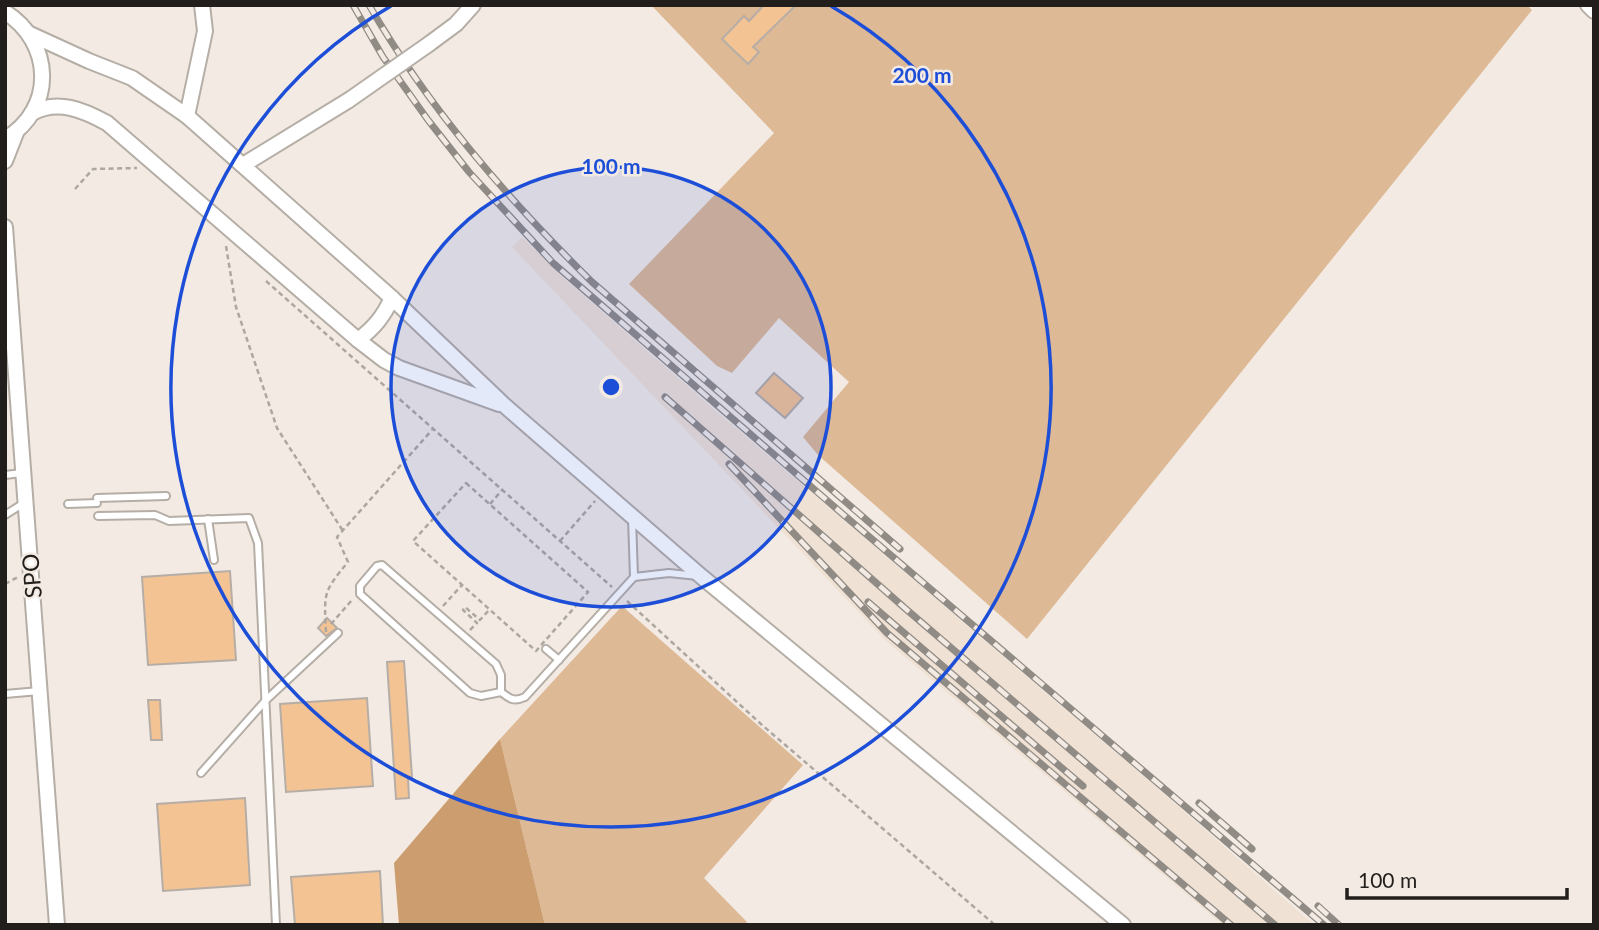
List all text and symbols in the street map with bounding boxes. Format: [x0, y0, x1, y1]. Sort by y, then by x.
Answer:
text: 200 m [892, 62, 952, 87]
text: 100 m [581, 153, 641, 178]
centre of rings [599, 375, 623, 399]
street label: SPO [15, 553, 47, 600]
scale bar [1347, 856, 1568, 900]
text: 100 m [1358, 867, 1417, 892]

